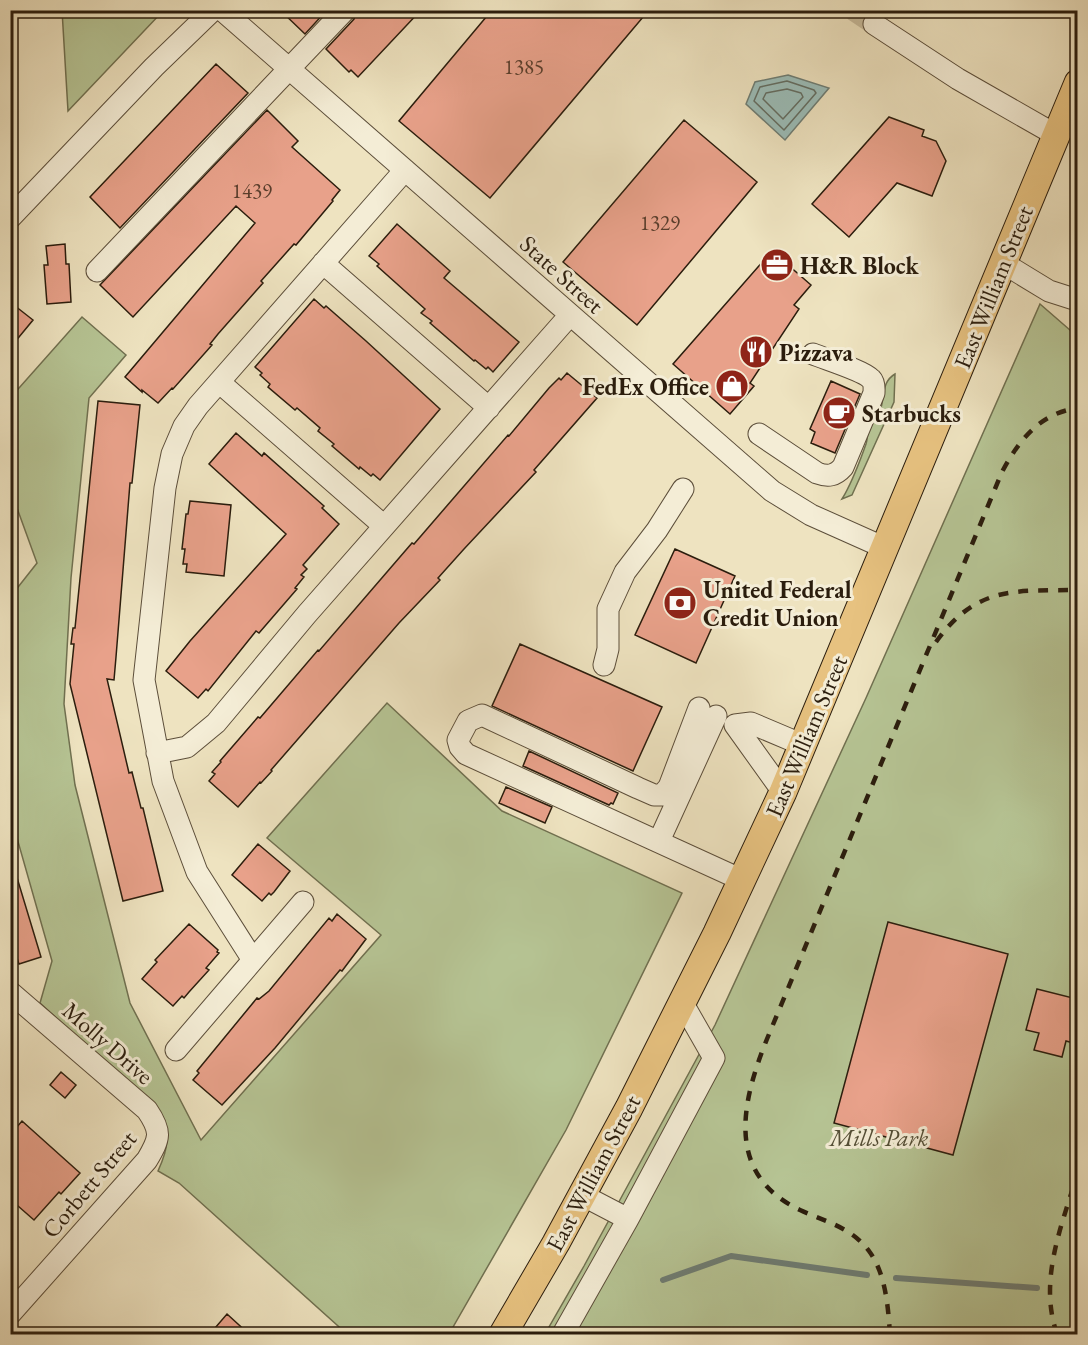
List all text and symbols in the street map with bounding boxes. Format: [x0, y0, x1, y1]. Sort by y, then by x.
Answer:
house number: 1385 [504, 53, 544, 80]
house number: 1439 [232, 177, 272, 204]
street label: East William Street [946, 200, 1040, 373]
house number: 1329 [640, 209, 680, 236]
street label: State Street [513, 228, 611, 320]
office icon: H&R Block [759, 247, 795, 283]
place label: H&R Block [800, 250, 920, 281]
restaurant icon: Pizzava [738, 334, 774, 370]
place label: Pizzava [779, 337, 854, 368]
shop icon: FedEx Office [714, 368, 750, 404]
place label: FedEx Office [582, 371, 709, 402]
cafe icon: Starbucks [821, 395, 857, 431]
place label: Starbucks [862, 398, 961, 429]
place label: United Federal Credit Union [703, 574, 852, 633]
bank icon: United Federal Credit Union [662, 585, 698, 621]
street label: East William Street [758, 650, 854, 822]
street label: Molly Drive [56, 995, 160, 1091]
street label: East William Street [539, 1089, 648, 1257]
park label: Mills Park [828, 1122, 929, 1153]
street label: Corbett Street [35, 1123, 143, 1244]

